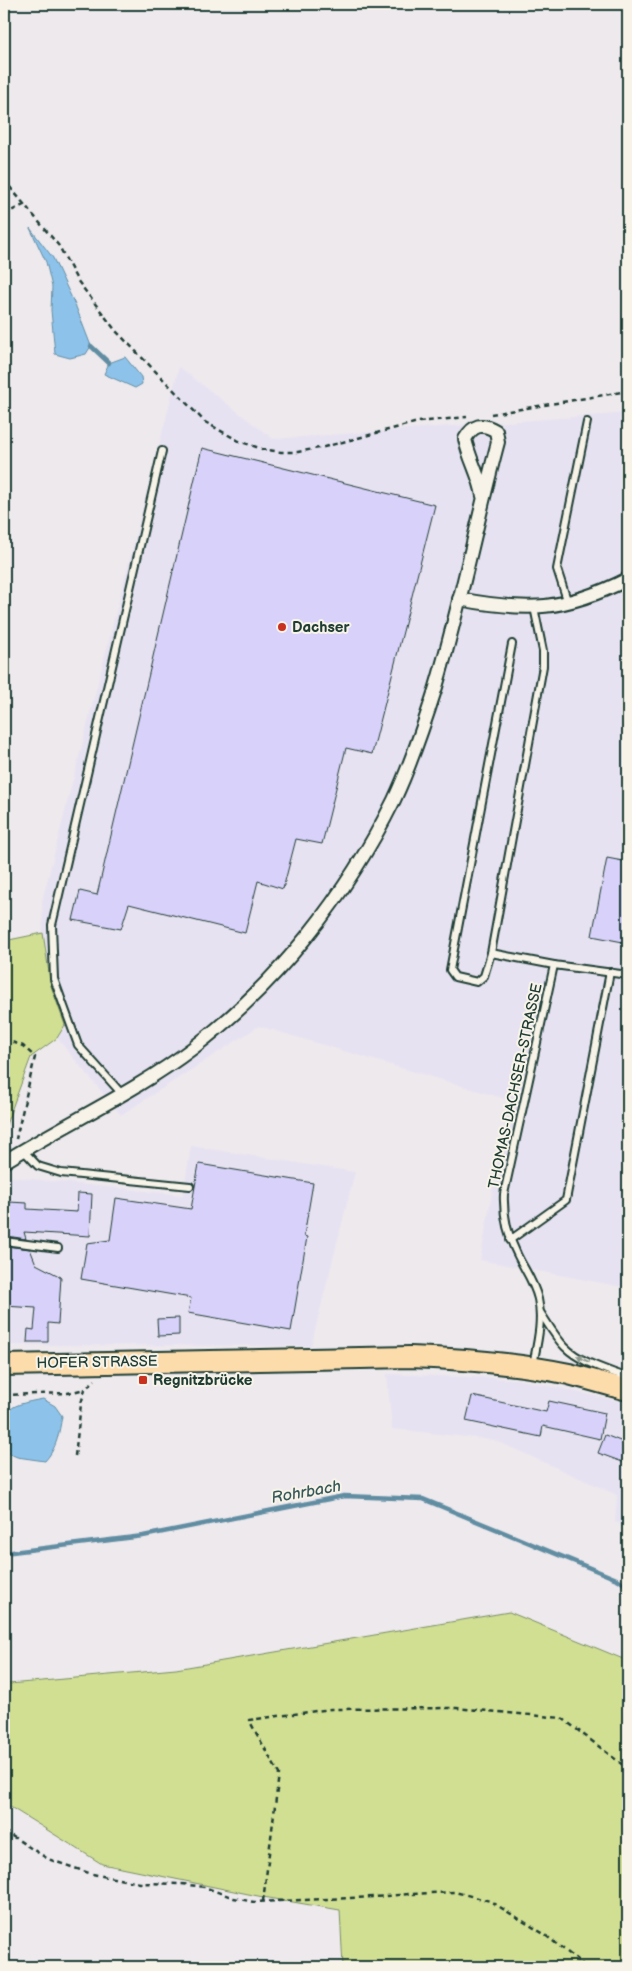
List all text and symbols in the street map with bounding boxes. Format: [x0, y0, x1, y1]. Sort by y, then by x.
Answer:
place label: Dachser [292, 618, 350, 637]
marker: Dachser [276, 621, 288, 633]
street label: THOMAS-DACHSER-STRASSE [484, 981, 547, 1191]
street label: HOFER STRASSE [36, 1352, 158, 1373]
one-way arrow [576, 1355, 591, 1363]
place label: Regnitzbrücke [153, 1371, 253, 1390]
marker: Regnitzbrücke [137, 1374, 149, 1386]
water label: Rohrbach [270, 1477, 343, 1508]

